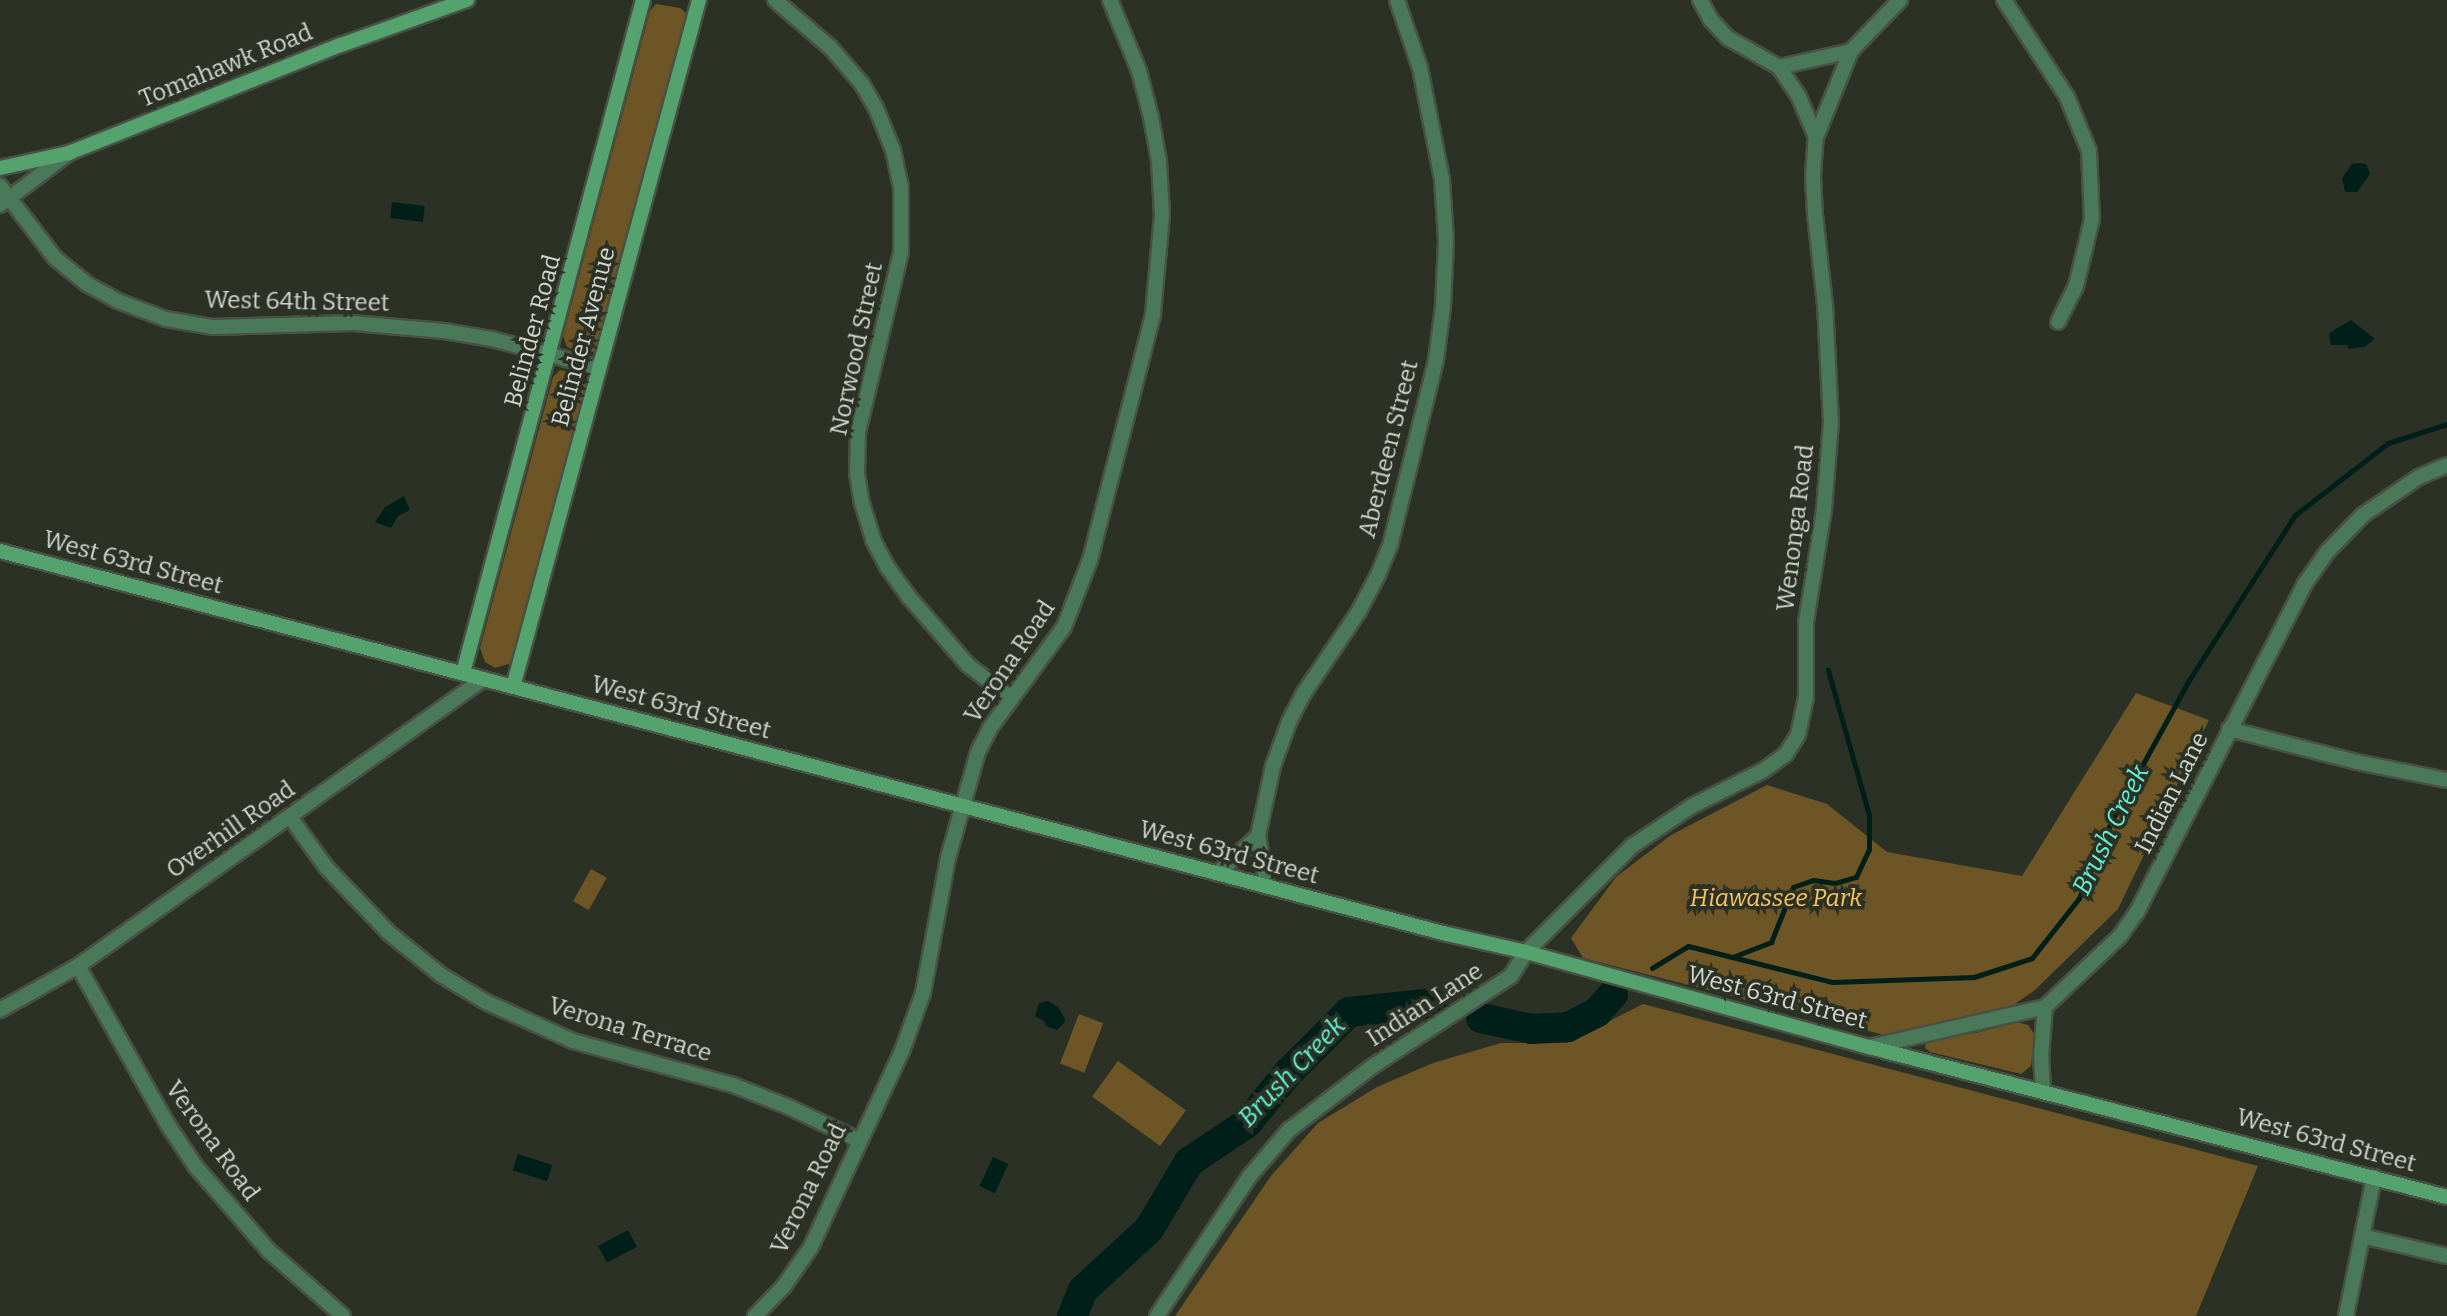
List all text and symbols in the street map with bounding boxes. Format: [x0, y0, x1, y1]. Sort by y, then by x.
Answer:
street label: Tomahawk Road [135, 18, 317, 114]
street label: Belinder Avenue [546, 244, 622, 430]
street label: Belinder Road [499, 252, 567, 410]
street label: Norwood Street [825, 260, 889, 438]
street label: West 64th Street [204, 286, 390, 318]
street label: Aberdeen Street [1353, 357, 1425, 541]
street label: Wenonga Road [1771, 443, 1821, 613]
street label: West 63rd Street [40, 525, 226, 601]
street label: Verona Road [959, 595, 1061, 729]
street label: West 63rd Street [588, 670, 774, 746]
street label: Indian Lane [2129, 728, 2215, 858]
water label: Brush Creek [2066, 760, 2156, 900]
street label: Overhill Road [161, 775, 301, 885]
street label: West 63rd Street [1136, 815, 1322, 891]
park label: Hiawassee Park [1690, 885, 1862, 913]
street label: Indian Lane [1362, 957, 1488, 1053]
street label: West 63rd Street [1684, 960, 1870, 1036]
street label: Verona Terrace [545, 991, 715, 1069]
water label: Brush Creek [1232, 1011, 1352, 1133]
street label: Verona Road [159, 1075, 265, 1207]
street label: West 63rd Street [2233, 1103, 2419, 1179]
street label: Verona Road [765, 1119, 853, 1259]

